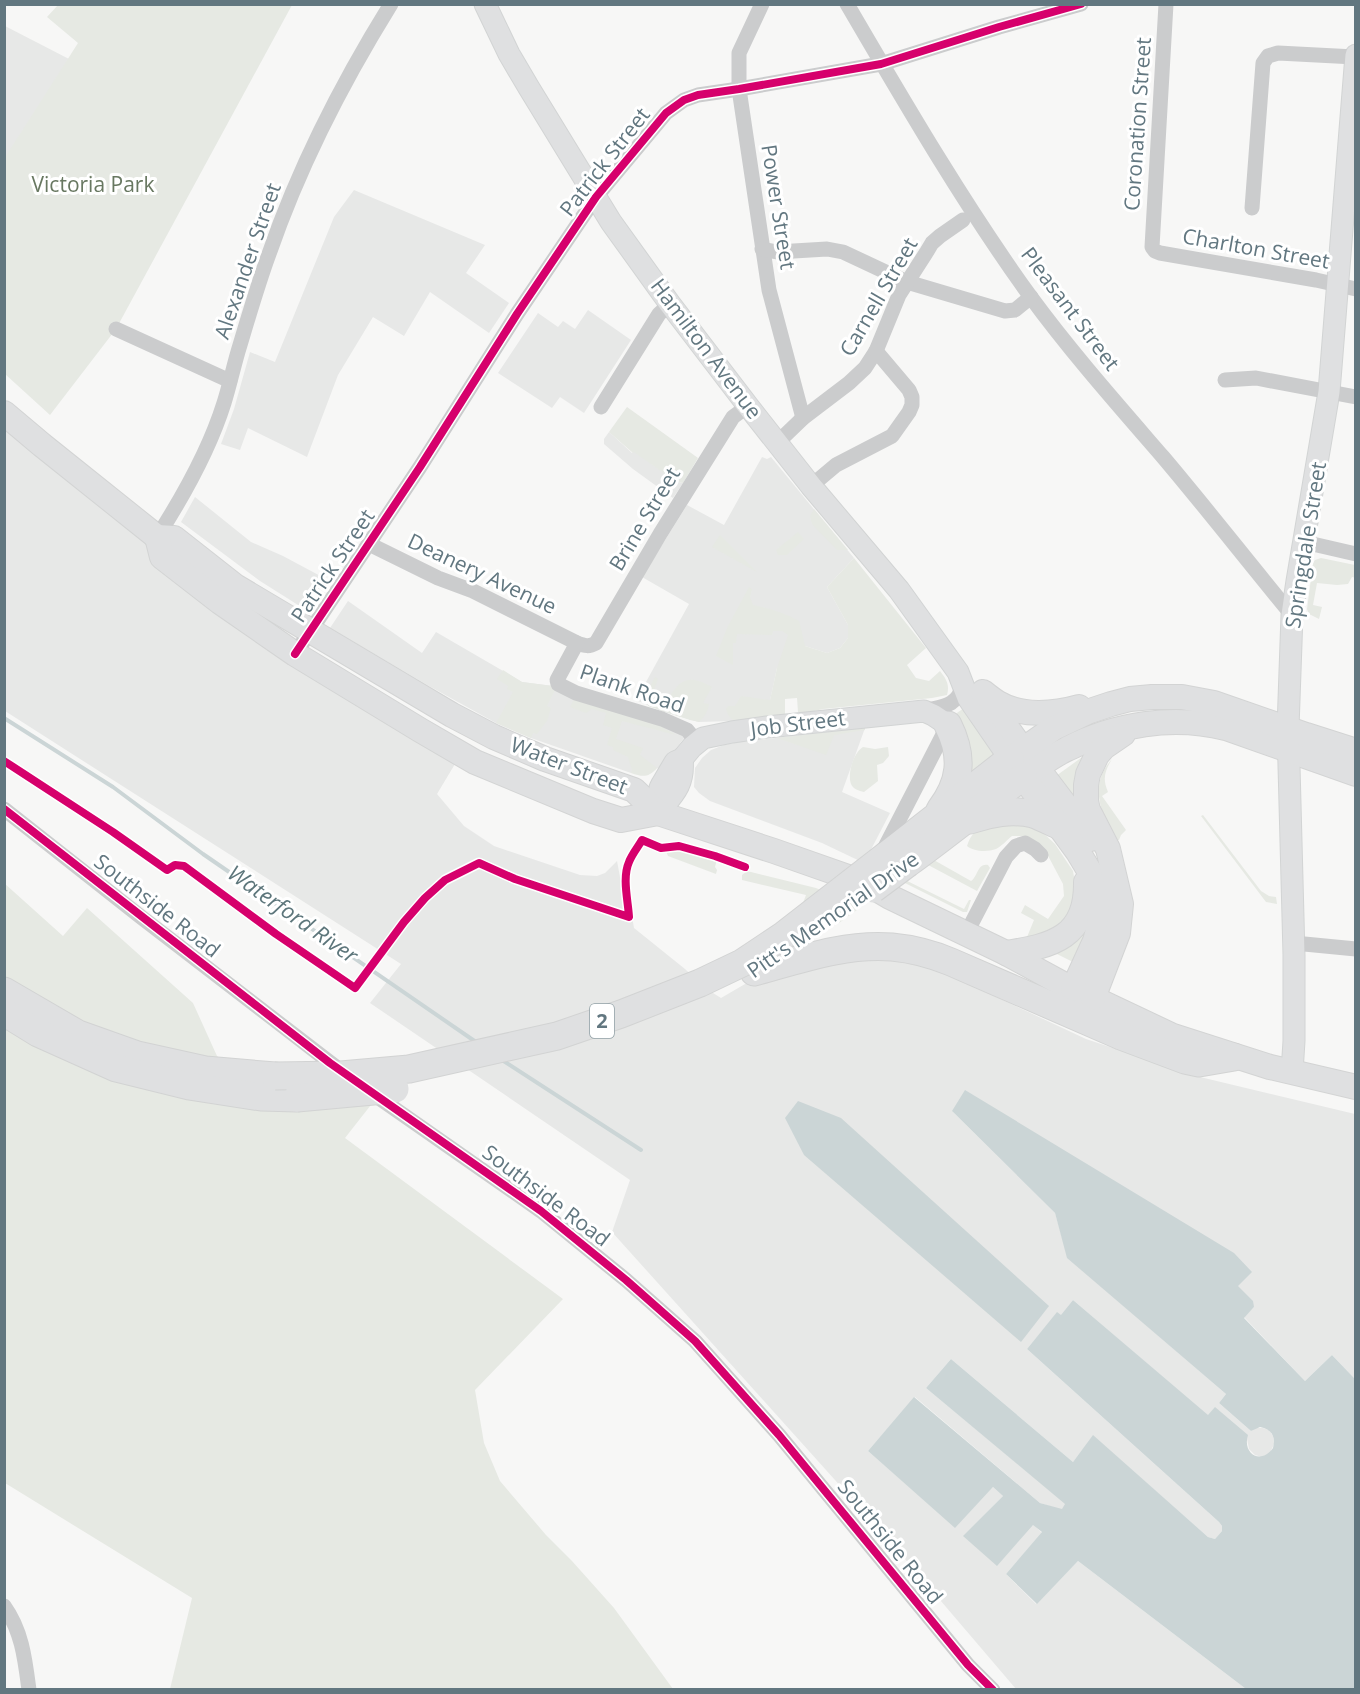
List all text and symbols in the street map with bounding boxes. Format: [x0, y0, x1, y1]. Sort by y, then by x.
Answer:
street label: Coronation Street [1117, 36, 1157, 212]
street label: Patrick Street [553, 101, 656, 222]
street label: Power Street [755, 142, 803, 271]
park label: Victoria Park [32, 170, 154, 198]
street label: Alexander Street [207, 179, 287, 342]
street label: Charlton Street [1180, 221, 1332, 275]
street label: Carnell Street [833, 232, 923, 361]
street label: Pleasant Street [1015, 241, 1126, 376]
street label: Hamilton Avenue [645, 273, 769, 424]
street label: Springdale Street [1278, 460, 1332, 630]
street label: Brine Street [602, 461, 686, 576]
street label: Patrick Street [284, 503, 380, 628]
street label: Deanery Avenue [404, 526, 561, 620]
street label: Plank Road [576, 657, 688, 719]
street label: Job Street [747, 703, 847, 743]
street label: Water Street [507, 730, 632, 800]
street label: Pitt's Memorial Drive [741, 844, 924, 984]
street label: Southside Road [89, 847, 226, 963]
water label: Waterford River [223, 857, 366, 970]
road number: 2 [590, 1004, 614, 1038]
street label: Southside Road [477, 1138, 616, 1252]
street label: Southside Road [832, 1473, 950, 1610]

